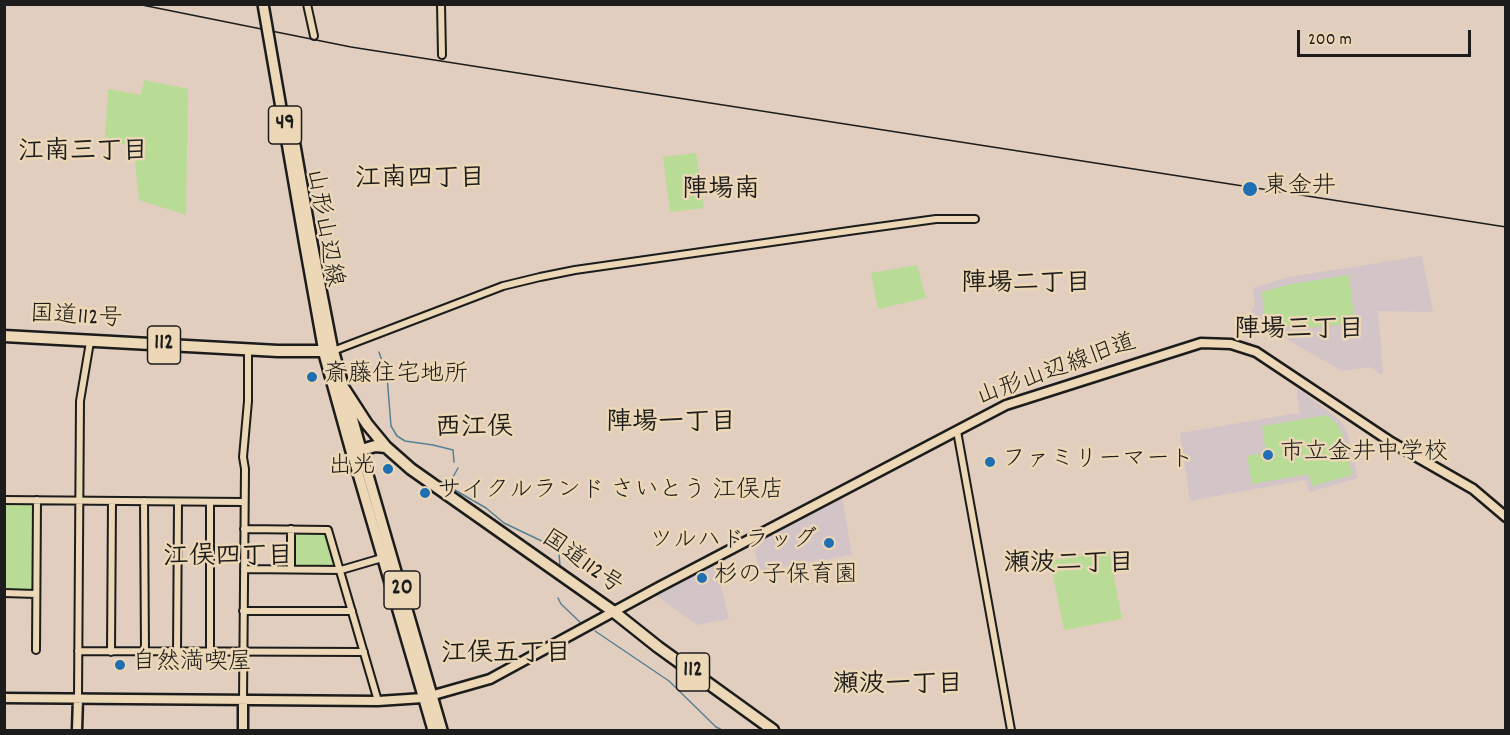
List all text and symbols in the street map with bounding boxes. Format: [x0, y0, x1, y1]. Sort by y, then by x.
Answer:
scale bar [1300, 18, 1474, 56]
text: 200 m [1308, 28, 1352, 53]
road number: 49 [268, 106, 302, 144]
district label: 江南三丁目 [18, 138, 148, 170]
district label: 江南四丁目 [355, 165, 485, 197]
street label: 山形山辺線 [297, 166, 347, 290]
place label: 東金井 [1264, 175, 1336, 203]
district label: 陣場南 [682, 176, 760, 208]
marker: 東金井 [1241, 180, 1259, 198]
district label: 陣場二丁目 [961, 270, 1091, 302]
street label: 国道112号 [29, 302, 123, 336]
district label: 陣場三丁目 [1234, 316, 1364, 348]
road number: 112 [148, 326, 180, 364]
street label: 山形山辺線旧道 [973, 330, 1141, 414]
place label: 斎藤住宅地所 [324, 363, 468, 391]
marker: 斎藤住宅地所 [305, 370, 319, 384]
district label: 陣場一丁目 [606, 409, 736, 441]
district label: 西江俣 [435, 414, 513, 446]
place label: 市立金井中学校 [1280, 441, 1448, 469]
place label: ファミリーマート [1002, 448, 1194, 476]
marker: 市立金井中学校 [1261, 448, 1275, 462]
place label: 出光 [328, 455, 376, 483]
marker: ファミリーマート [983, 455, 997, 469]
marker: 出光 [381, 462, 395, 476]
place label: サイクルランド さいとう 江俣店 [437, 479, 784, 507]
marker: サイクルランド さいとう 江俣店 [418, 486, 432, 500]
street label: 国道112号 [535, 526, 627, 602]
place label: ツルハドラッグ [649, 529, 817, 557]
marker: ツルハドラッグ [822, 536, 836, 550]
district label: 江俣四丁目 [163, 543, 293, 575]
district label: 瀬波二丁目 [1004, 550, 1134, 582]
place label: 杉の子保育園 [714, 564, 858, 592]
road number: 20 [384, 571, 420, 609]
marker: 杉の子保育園 [695, 571, 709, 585]
district label: 江俣五丁目 [441, 640, 571, 672]
place label: 自然満喫屋 [132, 651, 252, 679]
road number: 112 [676, 653, 710, 691]
marker: 自然満喫屋 [113, 658, 127, 672]
district label: 瀬波一丁目 [833, 671, 963, 703]

